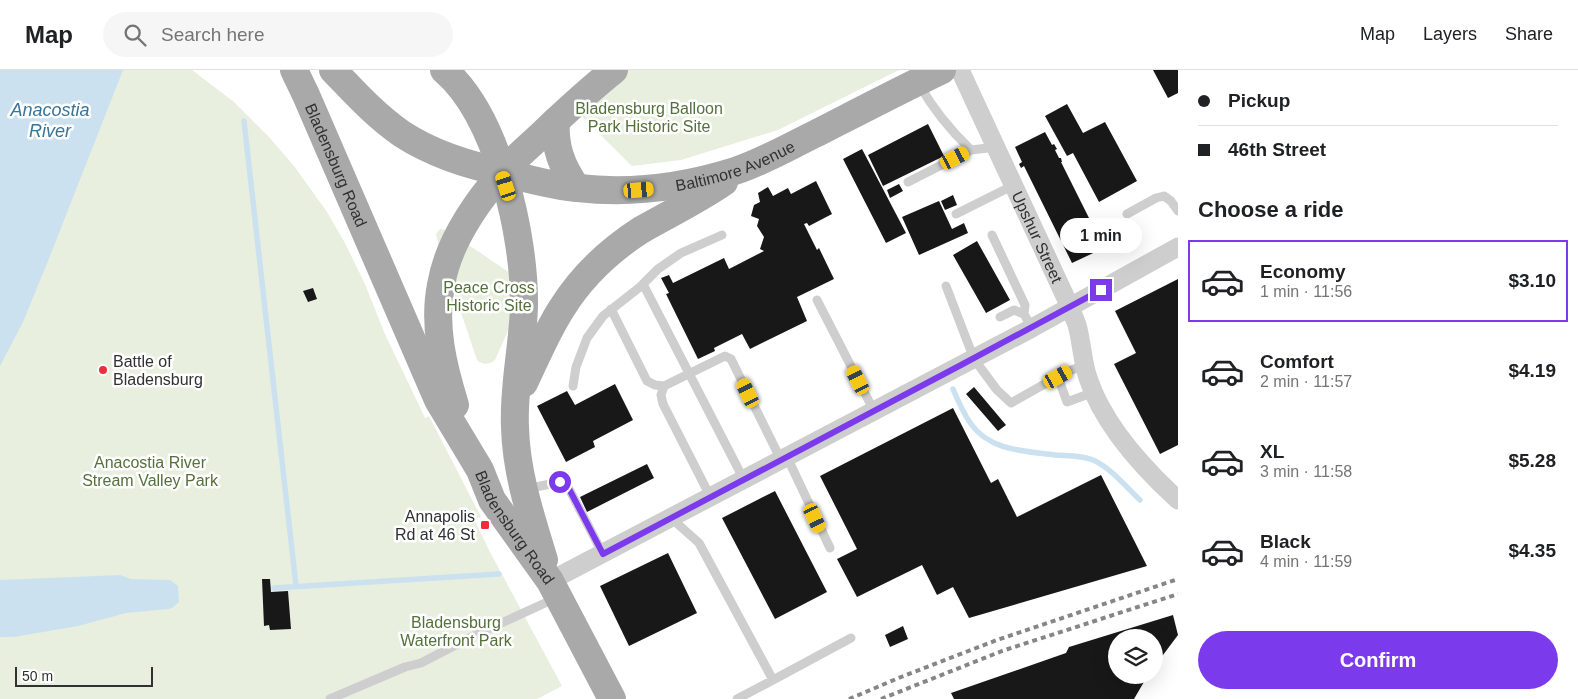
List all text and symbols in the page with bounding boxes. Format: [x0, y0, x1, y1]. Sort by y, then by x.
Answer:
search box [103, 12, 453, 57]
text: Map [25, 21, 73, 48]
icon: search [121, 21, 149, 49]
text: Search here [161, 24, 265, 45]
text: Map [1360, 24, 1395, 44]
text: Layers [1423, 24, 1477, 44]
text: Share [1505, 24, 1553, 44]
text: Pickup [1228, 90, 1290, 111]
water label: Anacostia River [9, 100, 90, 141]
park label: Bladensburg Balloon Park Historic Site [575, 100, 723, 135]
street label: Bladensburg Road [302, 101, 370, 229]
street label: Baltimore Avenue [674, 137, 797, 194]
text: 46th Street [1228, 139, 1326, 160]
car [938, 145, 971, 171]
car [494, 169, 517, 203]
car [623, 181, 654, 199]
street label: Upshur Street [1009, 189, 1066, 286]
text: Choose a ride [1198, 197, 1343, 222]
callout: 1 min [1060, 218, 1142, 252]
text: 1 min [1080, 227, 1122, 244]
icon: car [1200, 259, 1245, 304]
text: Economy [1260, 261, 1346, 282]
text: $3.10 [1508, 270, 1556, 291]
park label: Peace Cross Historic Site [443, 279, 535, 314]
route end [1090, 279, 1112, 301]
text: 1 min · 11:56 [1260, 283, 1352, 300]
icon: car [1200, 349, 1245, 394]
text: Comfort [1260, 351, 1334, 372]
place label: Battle of Bladensburg [113, 353, 203, 388]
text: $4.19 [1508, 360, 1556, 381]
car [844, 363, 871, 397]
car [1041, 363, 1074, 391]
marker: Battle of Bladensburg [97, 364, 109, 376]
text: 2 min · 11:57 [1260, 373, 1352, 390]
car [734, 376, 761, 410]
icon: car [1200, 439, 1245, 484]
text: XL [1260, 441, 1284, 462]
text: $5.28 [1508, 450, 1556, 471]
park label: Anacostia River Stream Valley Park [82, 454, 219, 489]
text: 3 min · 11:58 [1260, 463, 1352, 480]
street label: Bladensburg Road [472, 468, 558, 587]
route start [549, 471, 571, 493]
car [801, 501, 828, 535]
place label: Annapolis Rd at 46 St [395, 508, 476, 543]
marker: Annapolis Rd at 46 St [479, 519, 491, 531]
icon: car [1200, 529, 1245, 574]
text: Black [1260, 531, 1311, 552]
text: $4.35 [1508, 540, 1556, 561]
text: 4 min · 11:59 [1260, 553, 1352, 570]
park label: Bladensburg Waterfront Park [400, 614, 513, 649]
map controls [1108, 629, 1163, 684]
button: layers [1108, 629, 1163, 684]
button: Confirm [1198, 631, 1558, 689]
scale bar [15, 664, 152, 687]
text: 50 m [22, 668, 53, 684]

